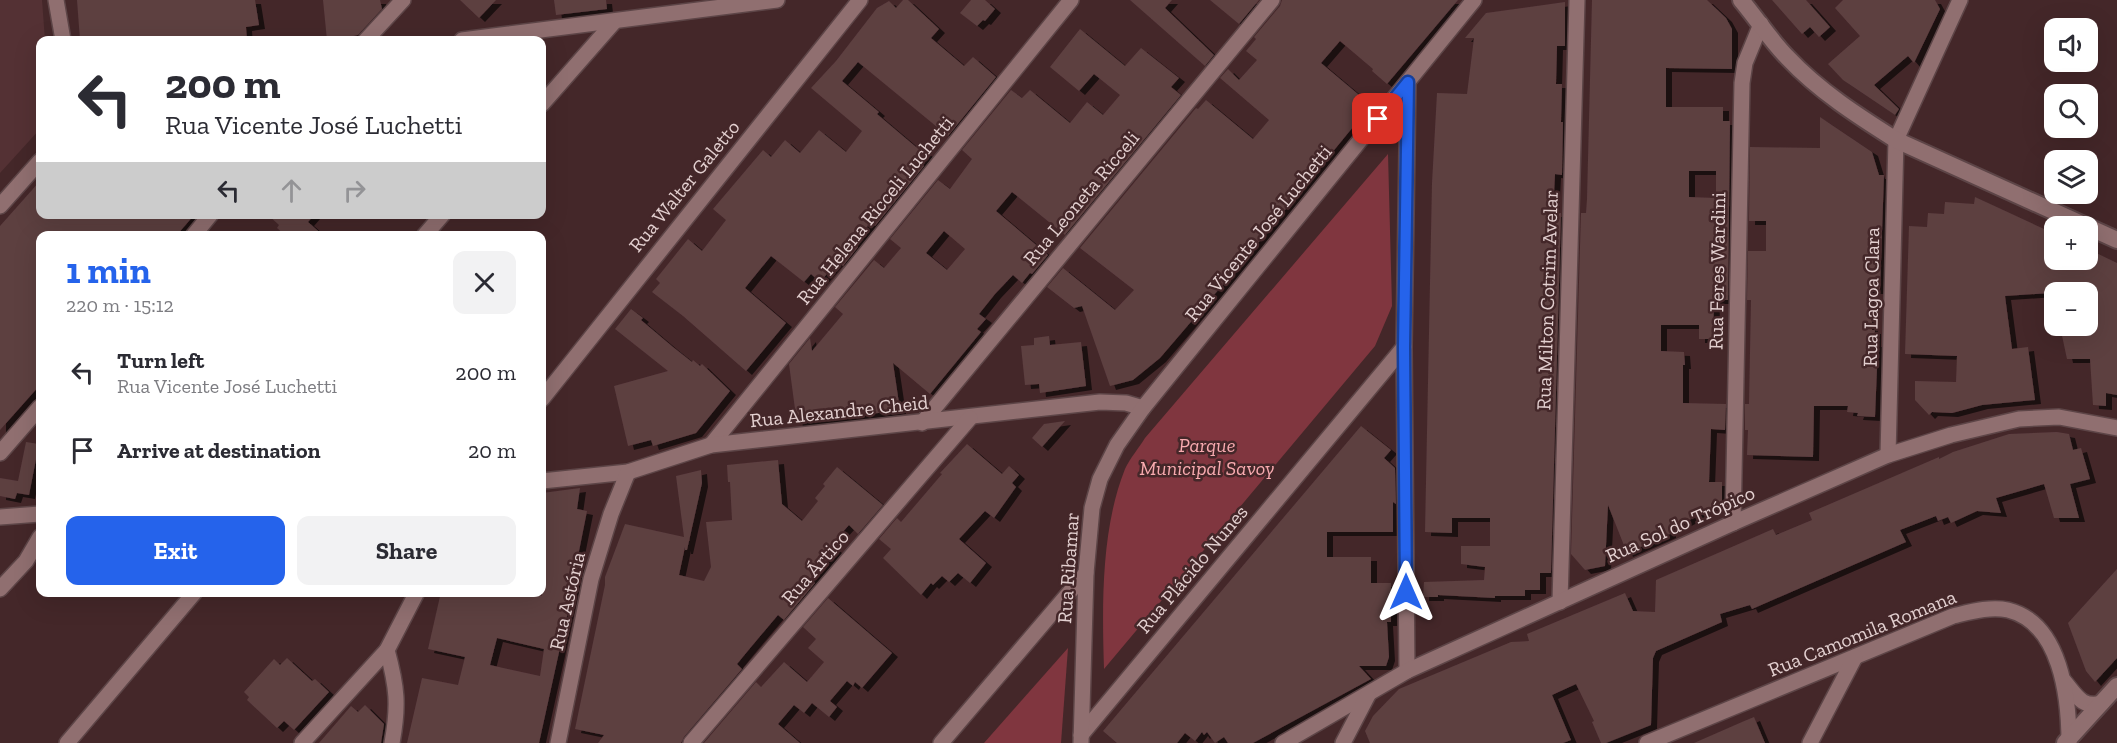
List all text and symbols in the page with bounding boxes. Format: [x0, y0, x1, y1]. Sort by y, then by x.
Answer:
map controls [2044, 18, 2098, 336]
button: sound [2044, 18, 2098, 72]
text: 200 m [165, 58, 281, 109]
icon: left [66, 60, 144, 138]
button: search [2044, 84, 2098, 138]
pin [1352, 93, 1403, 144]
icon: arrive [1361, 102, 1394, 135]
text: Rua Vicente José Luchetti [165, 109, 462, 141]
street label: Rua Helena Ricceli Luchetti [792, 111, 959, 309]
street label: Rua Walter Galetto [624, 115, 744, 257]
street label: Rua Leoneta Ricceli [1018, 126, 1144, 270]
street label: Rua Vicente José Luchetti [1179, 140, 1337, 326]
button: layers [2044, 150, 2098, 204]
icon: left [212, 174, 245, 207]
icon: ahead [275, 174, 308, 207]
icon: right [338, 174, 371, 207]
street label: Rua Milton Cotrim Avelar [1531, 189, 1563, 411]
street label: Rua Feres Wardini [1704, 191, 1730, 350]
button: + [2044, 216, 2098, 270]
street label: Rua Lagoa Clara [1858, 227, 1884, 367]
text: 1 min [66, 249, 151, 292]
button: close [453, 251, 516, 314]
button: − [2044, 282, 2098, 336]
text: 220 m · 15:12 [66, 293, 174, 317]
text: Turn left [117, 347, 204, 374]
icon: left [66, 356, 99, 389]
text: 200 m [455, 359, 516, 386]
text: Rua Vicente José Luchetti [117, 374, 337, 398]
street label: Rua Alexandre Cheid [749, 390, 930, 432]
park label: Parque Municipal Savoy [1140, 433, 1274, 480]
icon: arrive [66, 434, 99, 467]
text: Arrive at destination [117, 437, 320, 464]
text: 20 m [468, 437, 516, 464]
street label: Rua Sol do Trópico [1602, 480, 1758, 568]
street label: Rua Plácido Nunes [1131, 500, 1253, 638]
street label: Rua Ribamar [1052, 512, 1084, 624]
button: Exit [66, 516, 285, 585]
button: Share [297, 516, 516, 585]
street label: Rua Ártico [776, 525, 854, 609]
street label: Rua Astória [544, 549, 590, 653]
position arrow [1374, 560, 1438, 624]
street label: Rua Camomila Romana [1764, 584, 1960, 682]

